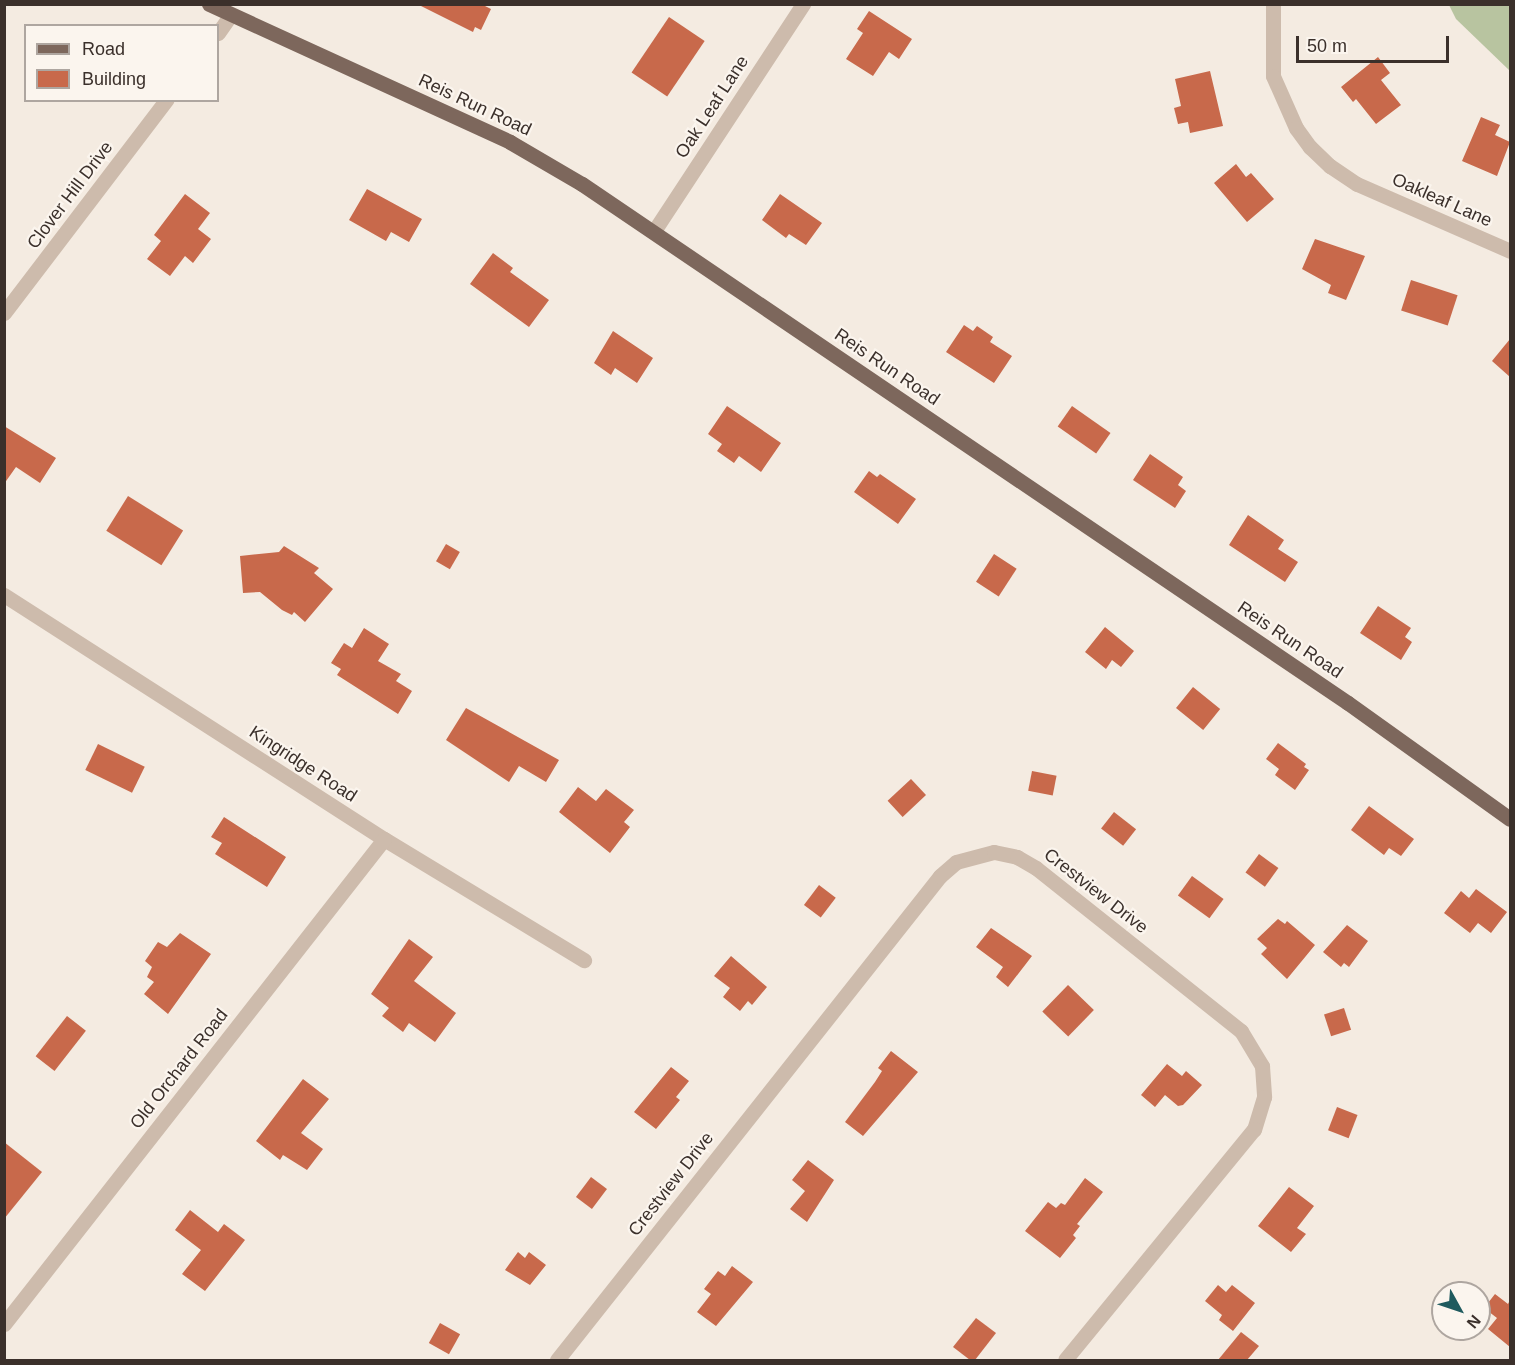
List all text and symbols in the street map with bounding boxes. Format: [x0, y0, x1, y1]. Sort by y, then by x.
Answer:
legend [24, 24, 219, 102]
scale bar [1299, 24, 1452, 62]
text: 50 m [1307, 36, 1347, 56]
text: Road [82, 39, 125, 59]
street label: Oak Leaf Lane [671, 52, 753, 162]
text: Building [82, 69, 146, 89]
street label: Reis Run Road [415, 69, 535, 141]
street label: Clover Hill Drive [23, 137, 117, 253]
street label: Oakleaf Lane [1389, 168, 1495, 232]
street label: Reis Run Road [830, 324, 944, 410]
street label: Reis Run Road [1233, 597, 1347, 683]
street label: Kingridge Road [245, 721, 361, 807]
street label: Crestview Drive [1040, 844, 1152, 938]
street label: Old Orchard Road [126, 1005, 232, 1133]
street label: Crestview Drive [624, 1128, 718, 1240]
north arrow [1431, 1281, 1491, 1341]
text: N [1463, 1312, 1484, 1331]

